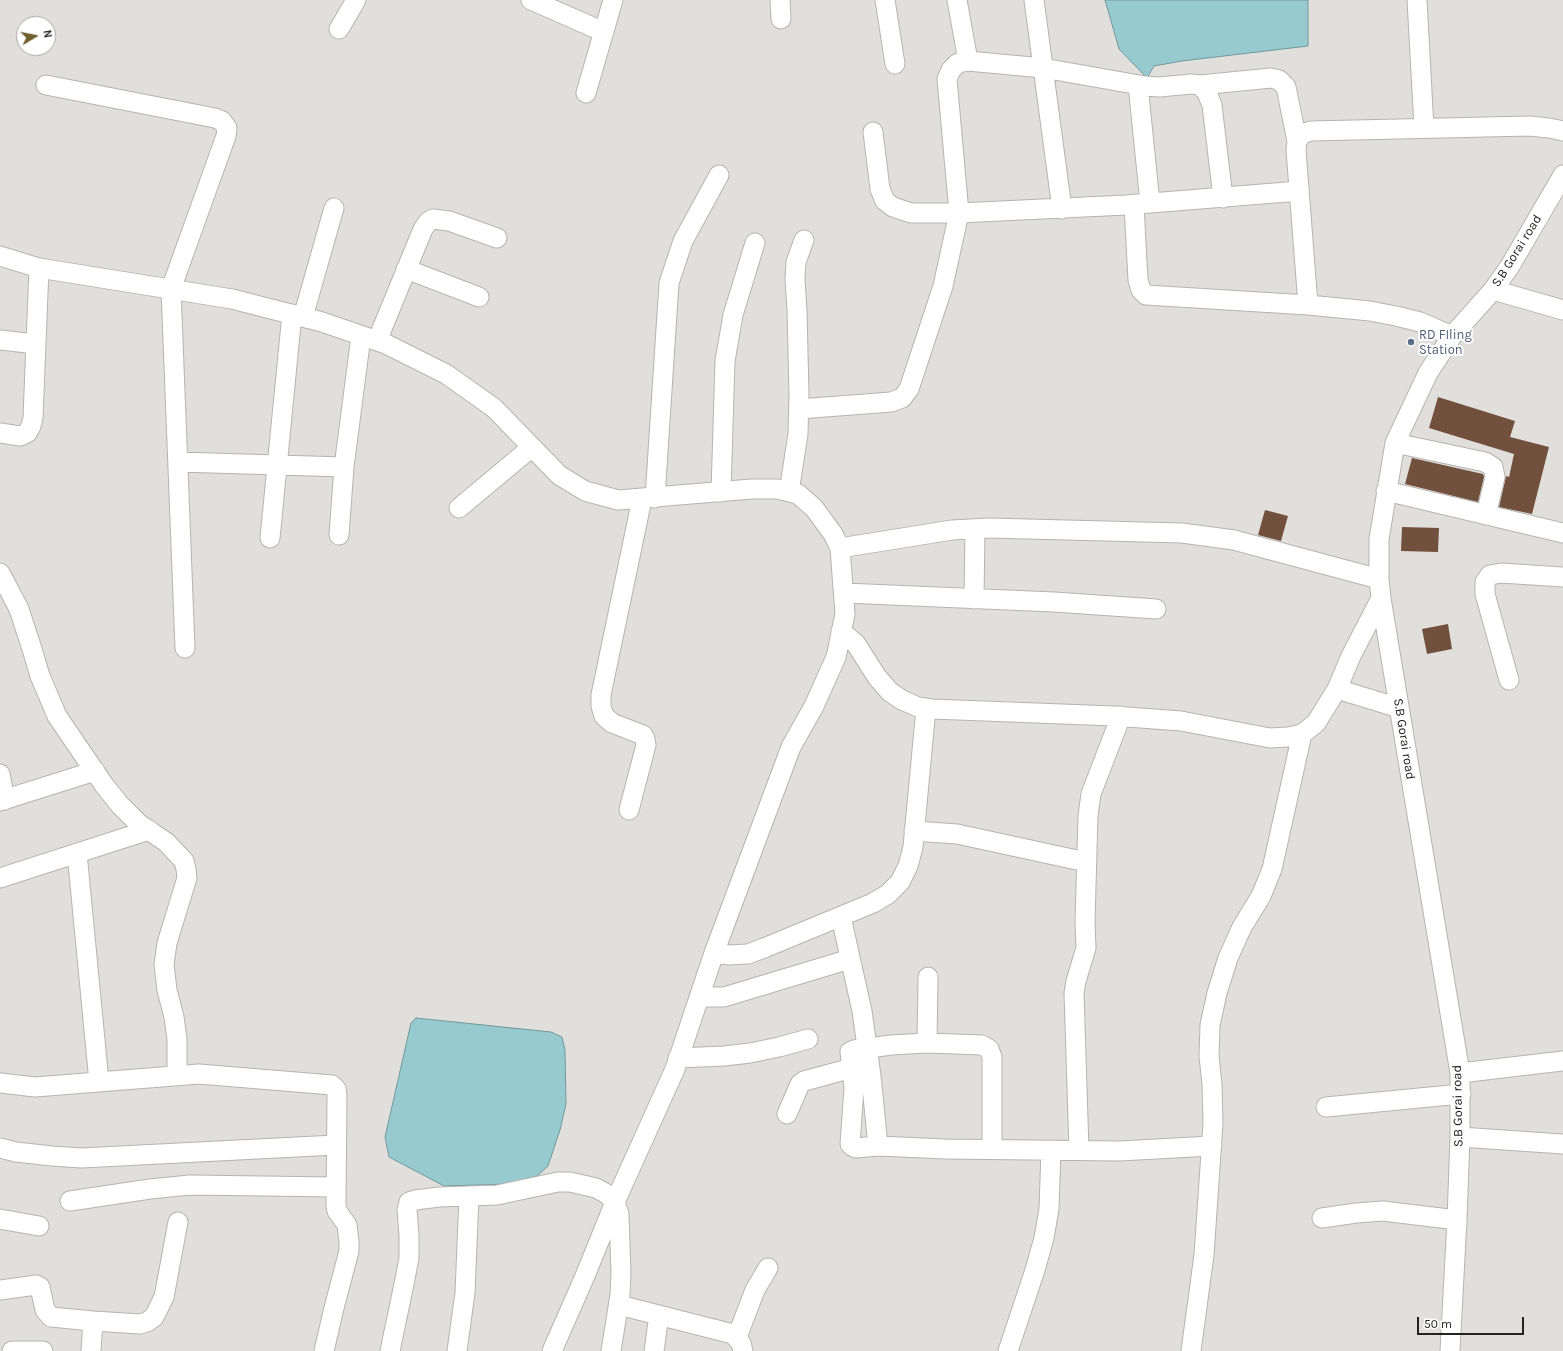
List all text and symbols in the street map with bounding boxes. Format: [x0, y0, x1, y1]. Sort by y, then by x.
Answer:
north arrow [16, 16, 56, 56]
text: N [40, 29, 54, 39]
street label: S.B Gorai road [1489, 212, 1545, 290]
place label: RD FIling Station [1419, 327, 1472, 358]
marker: RD FIling Station [1406, 337, 1416, 347]
street label: S.B Gorai road [1390, 697, 1418, 781]
street label: S.B Gorai road [1449, 1065, 1467, 1147]
scale bar [1419, 1309, 1526, 1335]
text: 50 m [1424, 1317, 1452, 1331]

